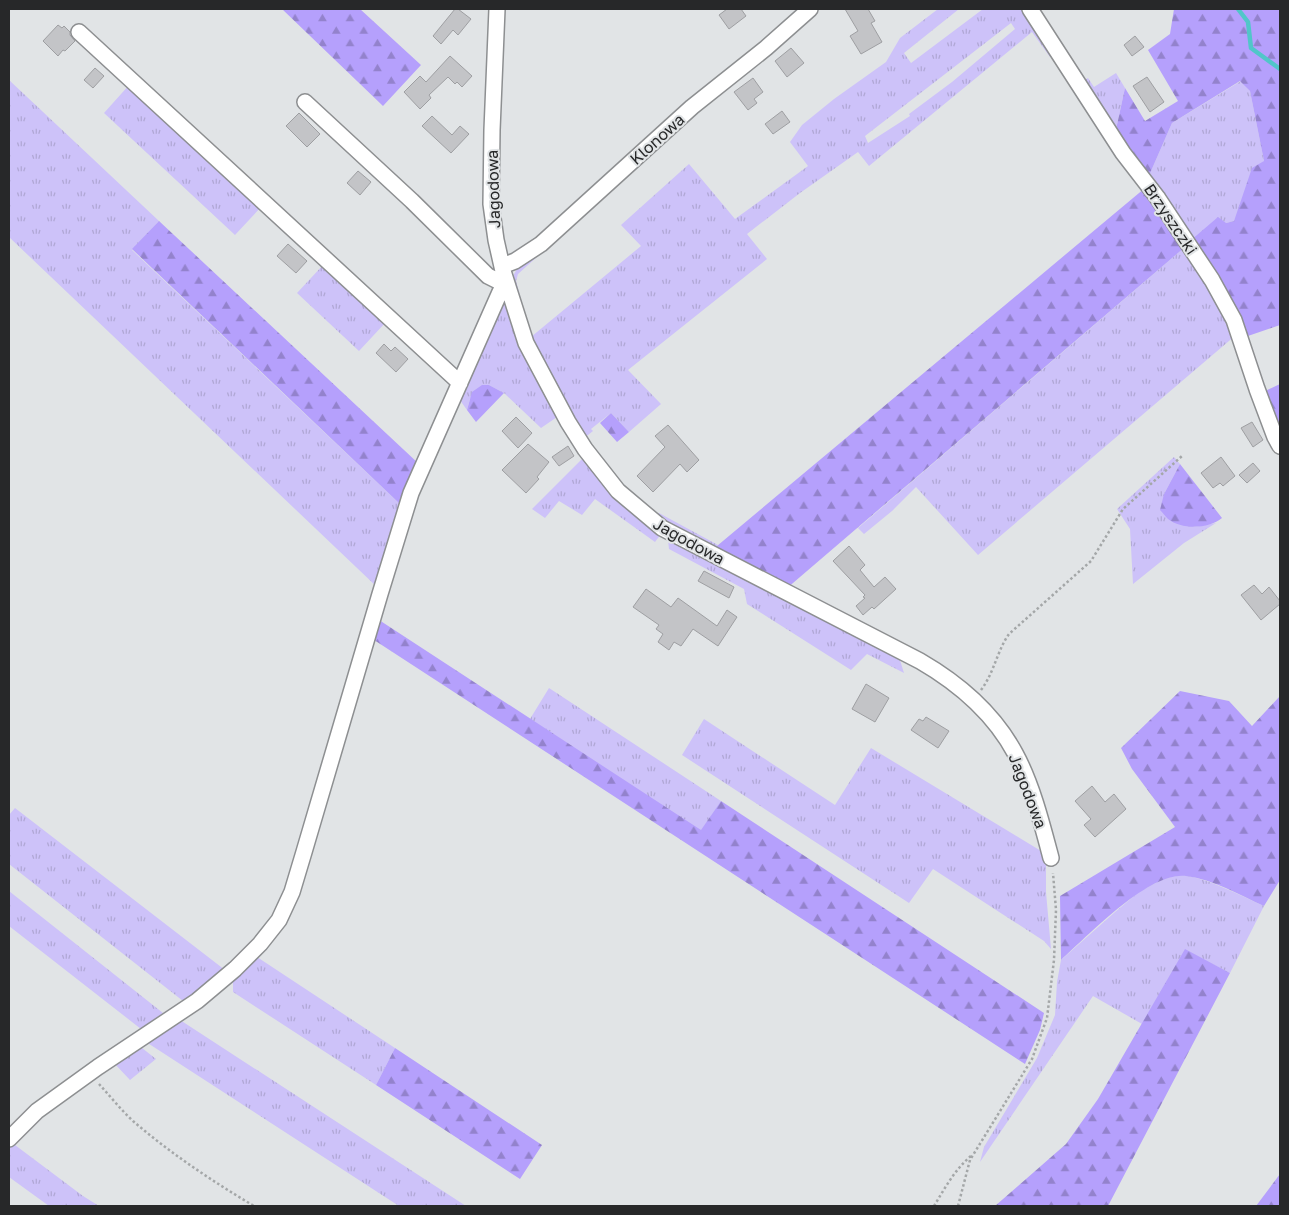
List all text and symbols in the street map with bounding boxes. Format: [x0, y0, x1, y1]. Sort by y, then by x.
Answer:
street label: Klonowa [626, 109, 688, 169]
street label: Jagodowa [482, 150, 504, 228]
street label: Brzyszczki [1140, 180, 1202, 258]
street label: Jagodowa [650, 513, 728, 569]
street label: Jagodowa [1005, 751, 1051, 831]

